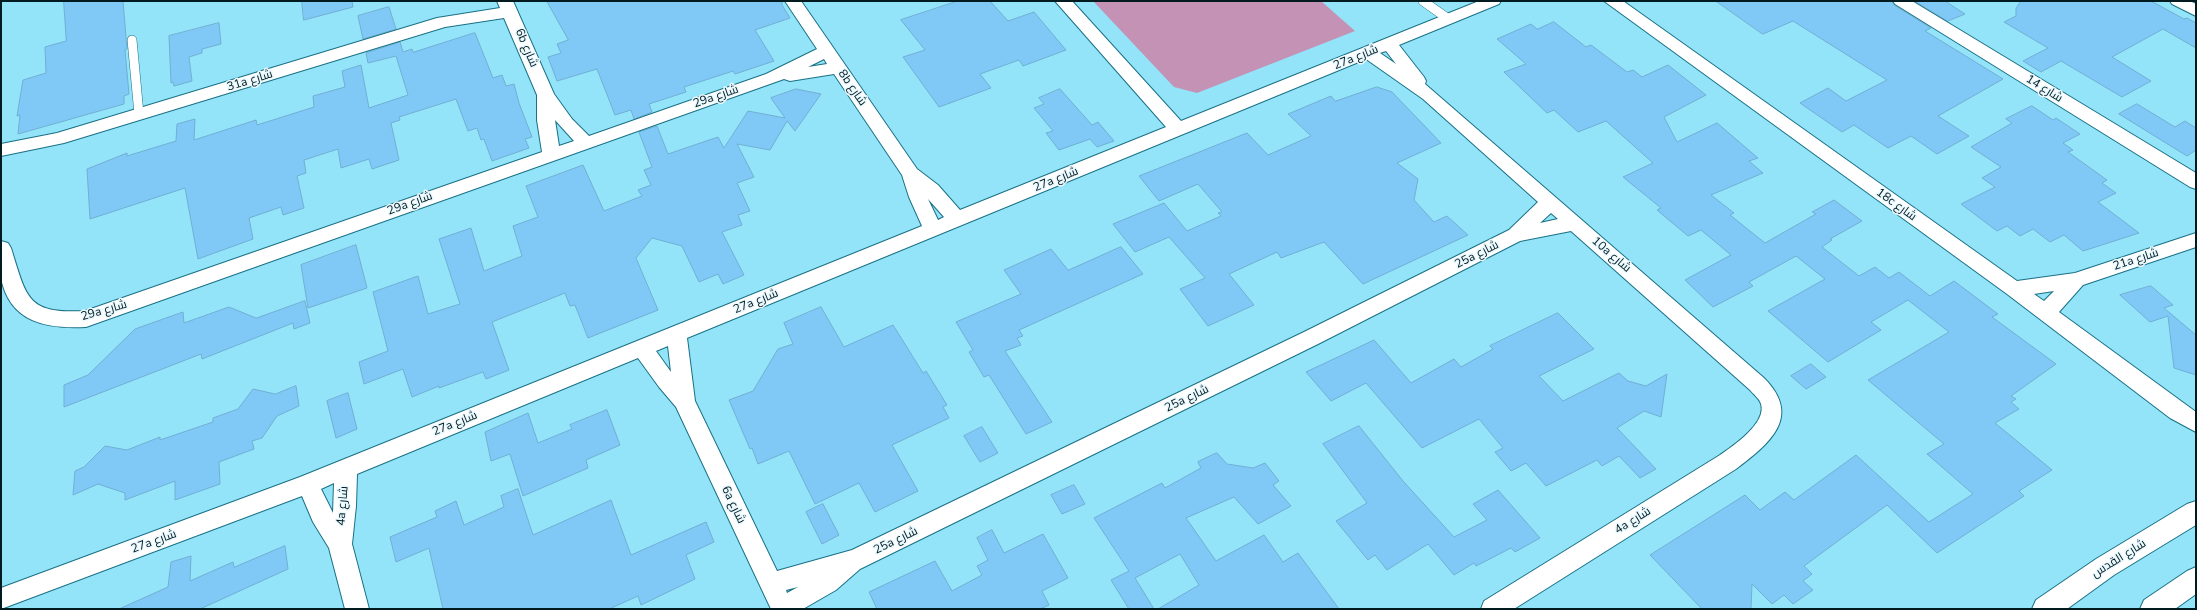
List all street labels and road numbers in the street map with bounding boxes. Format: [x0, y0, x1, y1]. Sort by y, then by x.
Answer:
street label: 6b شارع [511, 27, 541, 69]
street label: 27a شارع [1331, 43, 1381, 73]
street label: 31a شارع [225, 67, 275, 95]
street label: 8b شارع [834, 67, 870, 109]
street label: شارع 14 [2023, 72, 2065, 106]
street label: 29a شارع [691, 83, 741, 111]
street label: 27a شارع [1031, 165, 1081, 195]
street label: 18c شارع [1873, 186, 1919, 224]
street label: 29a شارع [385, 189, 435, 219]
street label: 10a شارع [1589, 234, 1633, 276]
street label: 25a شارع [1453, 238, 1501, 272]
street label: 21a شارع [2111, 246, 2161, 274]
street label: 27a شارع [731, 287, 781, 317]
street label: 29a شارع [79, 298, 129, 324]
street label: 25a شارع [1163, 382, 1211, 416]
street label: 27a شارع [430, 409, 480, 439]
street label: 6a شارع [718, 484, 748, 526]
street label: 4a شارع [334, 486, 352, 526]
street label: 4a شارع [1612, 504, 1654, 538]
street label: 25a شارع [872, 524, 920, 558]
street label: 27a شارع [129, 527, 179, 557]
street label: شارع القدس [2089, 537, 2149, 581]

